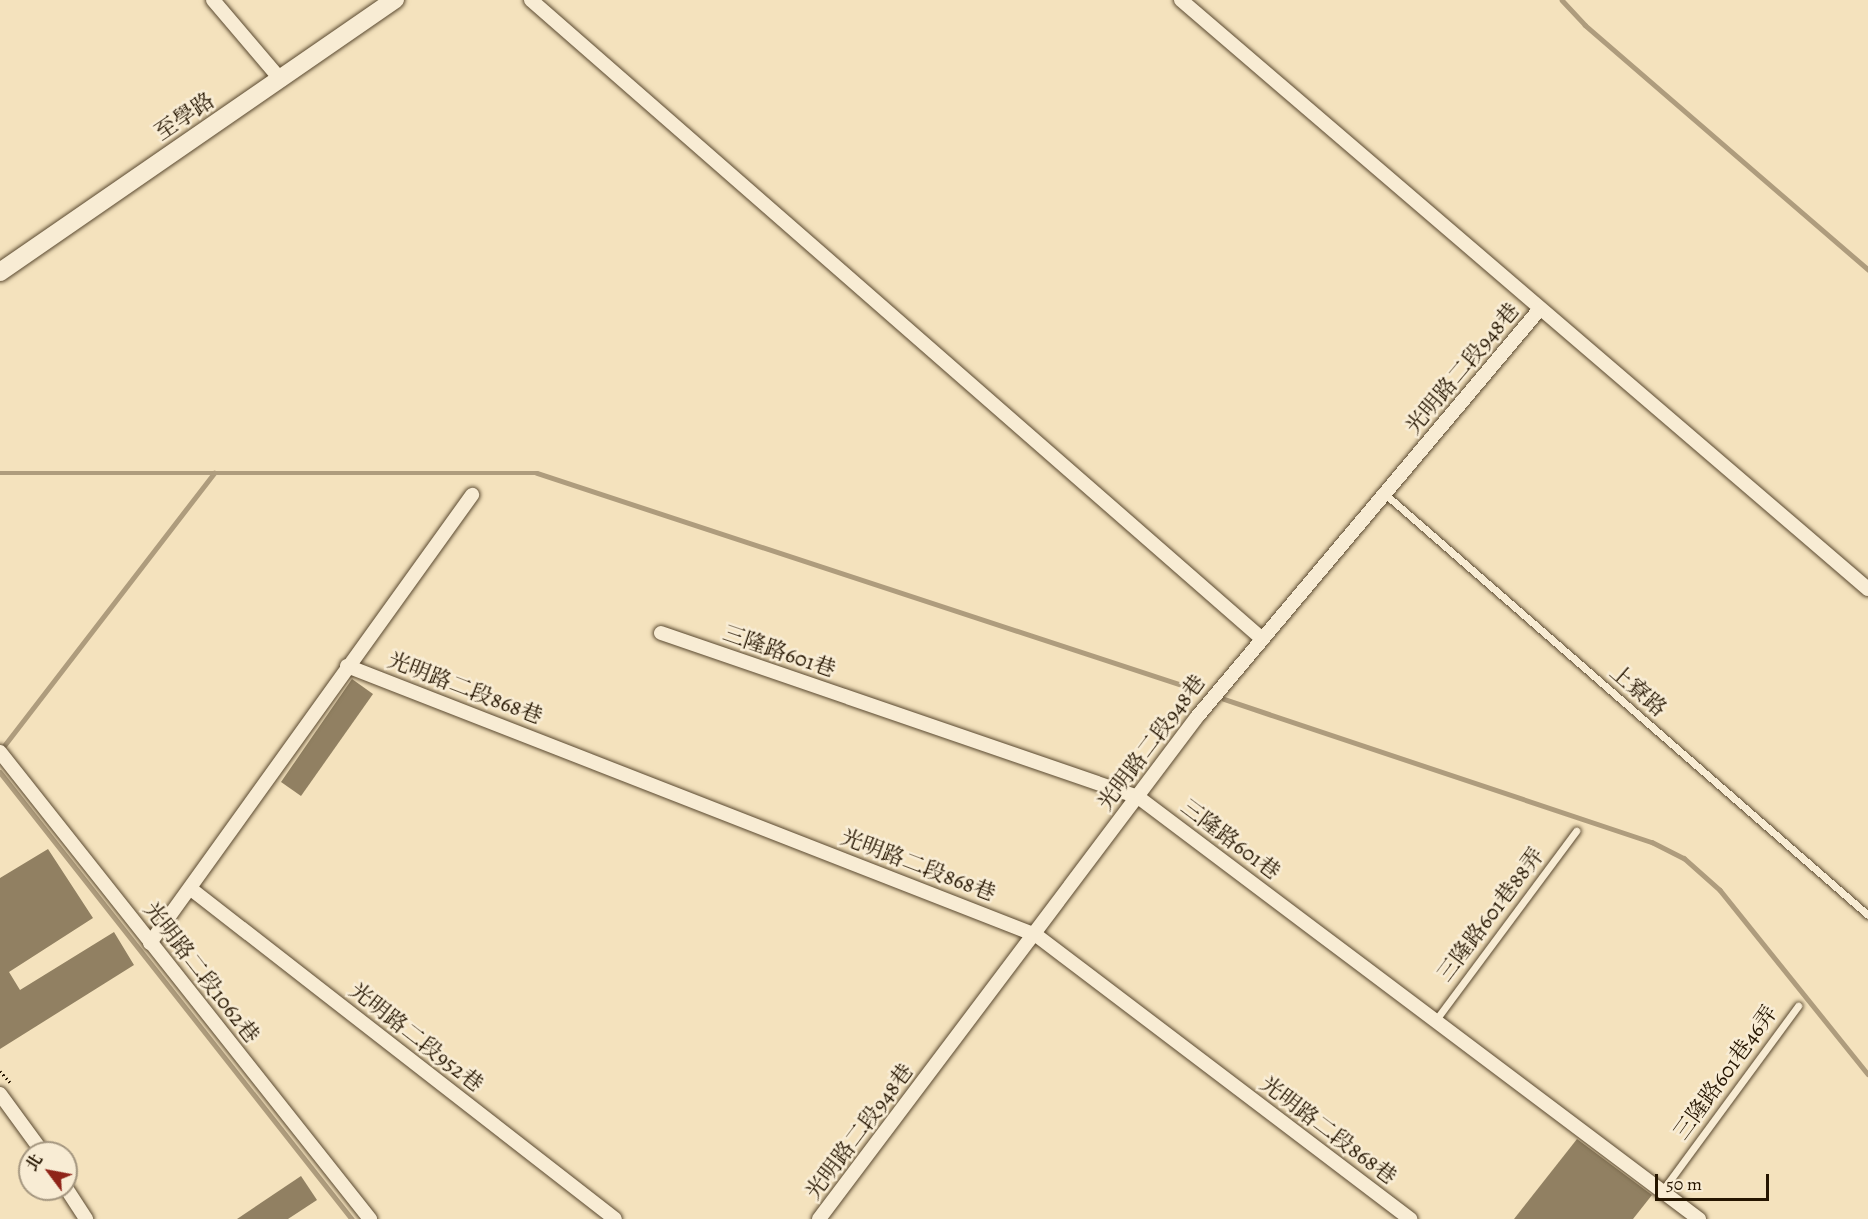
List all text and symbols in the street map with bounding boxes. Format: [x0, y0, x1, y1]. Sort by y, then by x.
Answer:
street label: 至學路 [150, 88, 220, 146]
street label: 光明路二段948巷 [1401, 298, 1525, 440]
street label: 三隆路601巷 [719, 620, 839, 684]
street label: 光明路二段868巷 [384, 647, 546, 731]
street label: 上寮路 [1604, 659, 1672, 723]
street label: 光明路二段948巷 [1093, 670, 1211, 816]
street label: 三隆路601巷 [1175, 794, 1285, 886]
street label: 光明路二段868巷 [837, 824, 999, 908]
street label: 三隆路601巷88弄 [1432, 843, 1550, 987]
street label: 光明路二段1062巷 [138, 897, 264, 1049]
street label: 光明路二段952巷 [344, 978, 488, 1098]
street label: 三隆路601巷46弄 [1668, 1001, 1784, 1145]
street label: 光明路二段948巷 [801, 1059, 919, 1205]
street label: 光明路二段868巷 [1255, 1071, 1401, 1191]
north arrow [18, 1141, 78, 1201]
text: 北 [21, 1150, 48, 1175]
scale bar [1658, 1162, 1772, 1200]
text: 50 m [1666, 1172, 1702, 1196]

